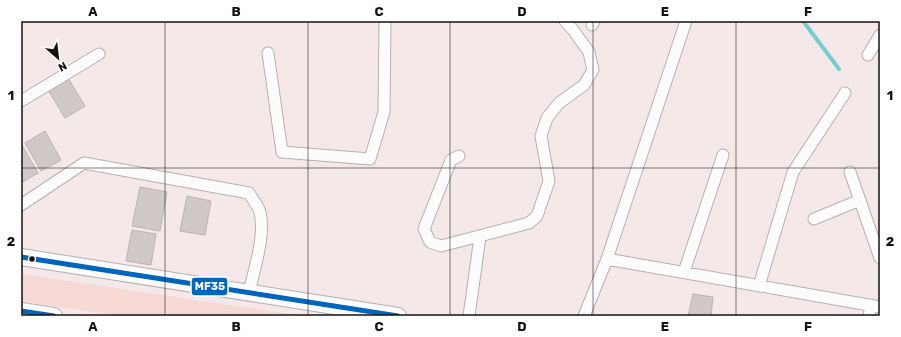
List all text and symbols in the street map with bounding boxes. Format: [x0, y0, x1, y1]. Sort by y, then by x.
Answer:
text: A [88, 4, 98, 19]
text: B [231, 4, 241, 19]
text: C [374, 4, 384, 19]
text: D [517, 4, 527, 19]
text: E [661, 4, 669, 19]
text: F [804, 4, 812, 19]
north arrow [38, 38, 78, 78]
text: N [56, 59, 69, 74]
text: 1 [8, 88, 14, 103]
text: 1 [887, 88, 893, 103]
text: 2 [7, 234, 15, 249]
text: 2 [886, 234, 894, 249]
unlabelled marker [27, 254, 37, 264]
line badge: MF35 [191, 277, 228, 296]
text: MF35 [195, 280, 225, 293]
text: A [88, 319, 98, 334]
text: B [231, 319, 241, 334]
text: C [374, 319, 384, 334]
text: D [517, 319, 527, 334]
text: E [661, 319, 669, 334]
text: F [804, 319, 812, 334]

